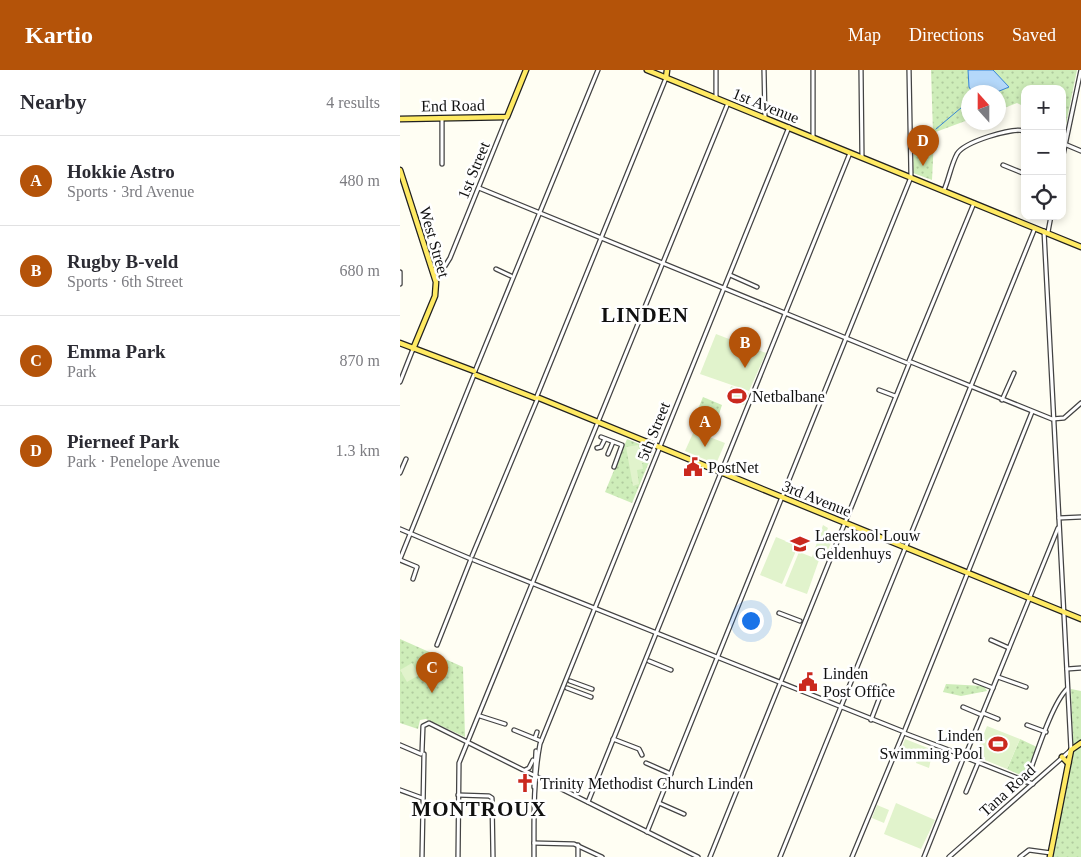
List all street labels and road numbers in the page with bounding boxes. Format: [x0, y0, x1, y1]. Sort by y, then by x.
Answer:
street label: 1st Avenue [730, 84, 802, 127]
street label: End Road [421, 96, 485, 115]
street label: 1st Street [454, 139, 493, 201]
street label: West Street [416, 205, 453, 280]
street label: 5th Street [634, 399, 673, 463]
street label: 3rd Avenue [780, 477, 854, 520]
street label: Tana Road [976, 761, 1039, 820]

